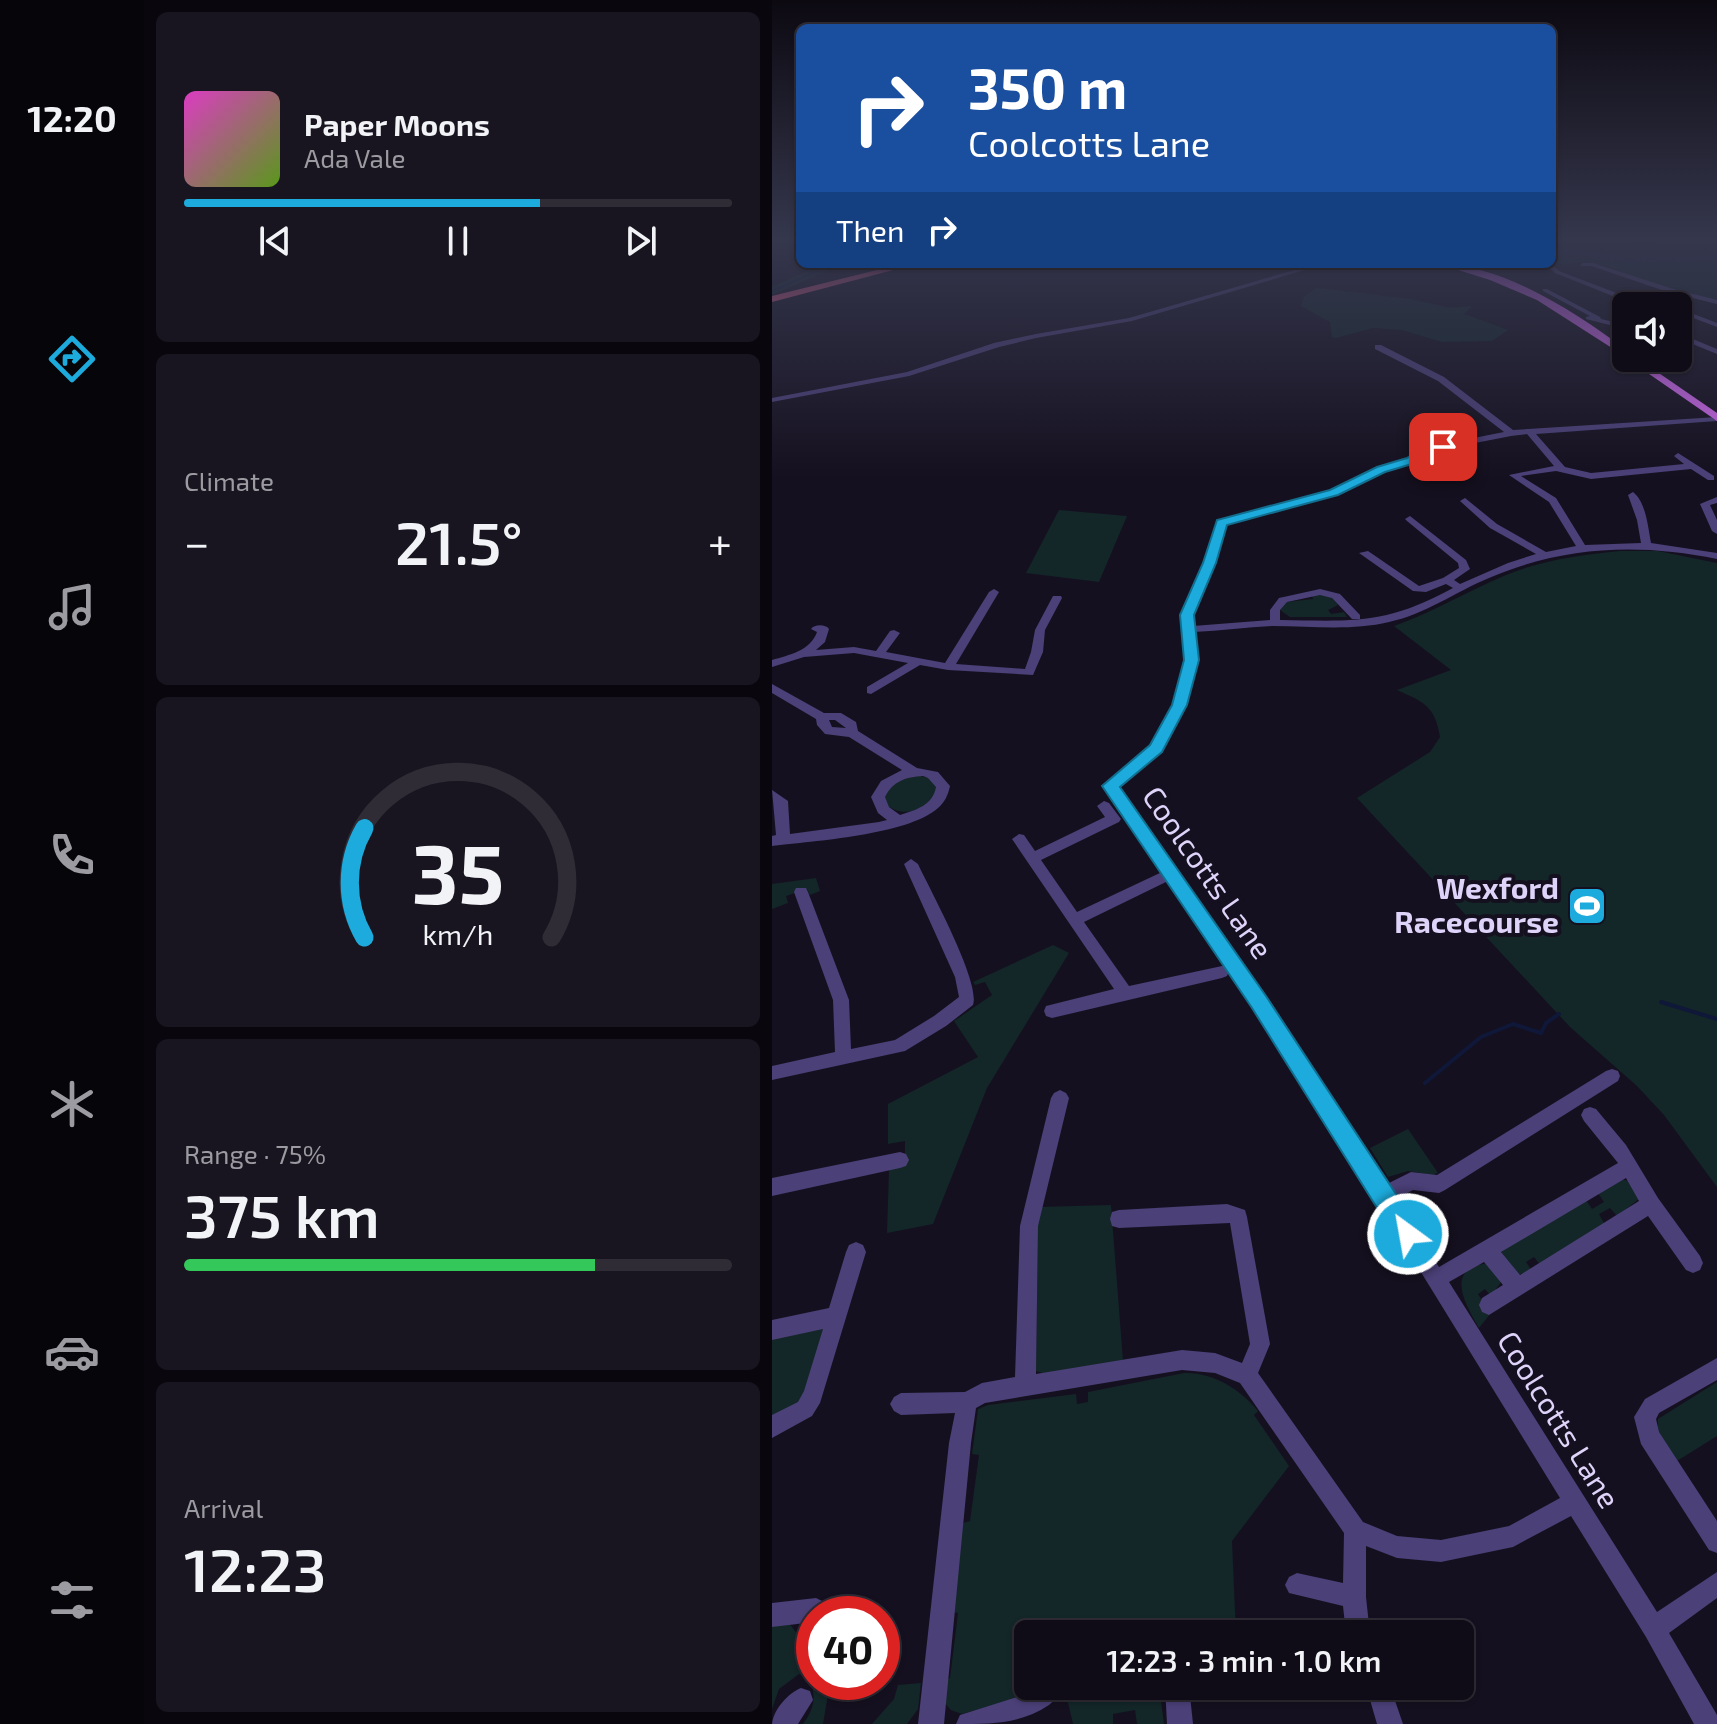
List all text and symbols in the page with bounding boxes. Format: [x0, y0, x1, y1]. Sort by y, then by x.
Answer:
text: 350 m [968, 53, 1127, 120]
icon: right [836, 56, 940, 160]
text: 12:20 [27, 96, 117, 139]
text: Paper Moons [304, 106, 490, 142]
text: Coolcotts Lane [968, 121, 1210, 164]
text: Ada Vale [304, 142, 406, 173]
icon: right [920, 208, 964, 252]
text: Then [836, 212, 904, 248]
icon: previous [253, 219, 297, 263]
icon: pause [436, 219, 480, 263]
icon: next [619, 219, 663, 263]
map controls [1612, 292, 1692, 372]
button: sound [1612, 292, 1692, 372]
icon: directions [44, 331, 100, 387]
pin [1409, 413, 1477, 481]
icon: arrive [1421, 425, 1465, 469]
text: Climate [184, 465, 274, 496]
text: 21.5° [395, 505, 523, 577]
text: − [184, 515, 210, 568]
text: + [708, 515, 732, 568]
icon: music [44, 579, 100, 635]
street label: Coolcotts Lane [1136, 779, 1281, 965]
text: 35 [411, 821, 505, 921]
icon: phone [44, 827, 100, 883]
place label: Wexford Racecourse [1394, 869, 1559, 939]
sports icon: Wexford Racecourse [1566, 885, 1608, 927]
text: km/h [423, 916, 493, 951]
icon: climate [44, 1076, 100, 1132]
text: Range · 75% [184, 1138, 326, 1169]
text: 375 km [184, 1178, 380, 1250]
position arrow [1366, 1192, 1450, 1276]
icon: car [44, 1324, 100, 1380]
street label: Coolcotts Lane [1491, 1324, 1628, 1514]
text: Arrival [184, 1492, 263, 1523]
text: 12:23 [184, 1532, 326, 1604]
icon: filters [44, 1572, 100, 1628]
speed limit sign: 40 [796, 1596, 900, 1700]
text: 12:23 · 3 min · 1.0 km [1107, 1642, 1381, 1678]

